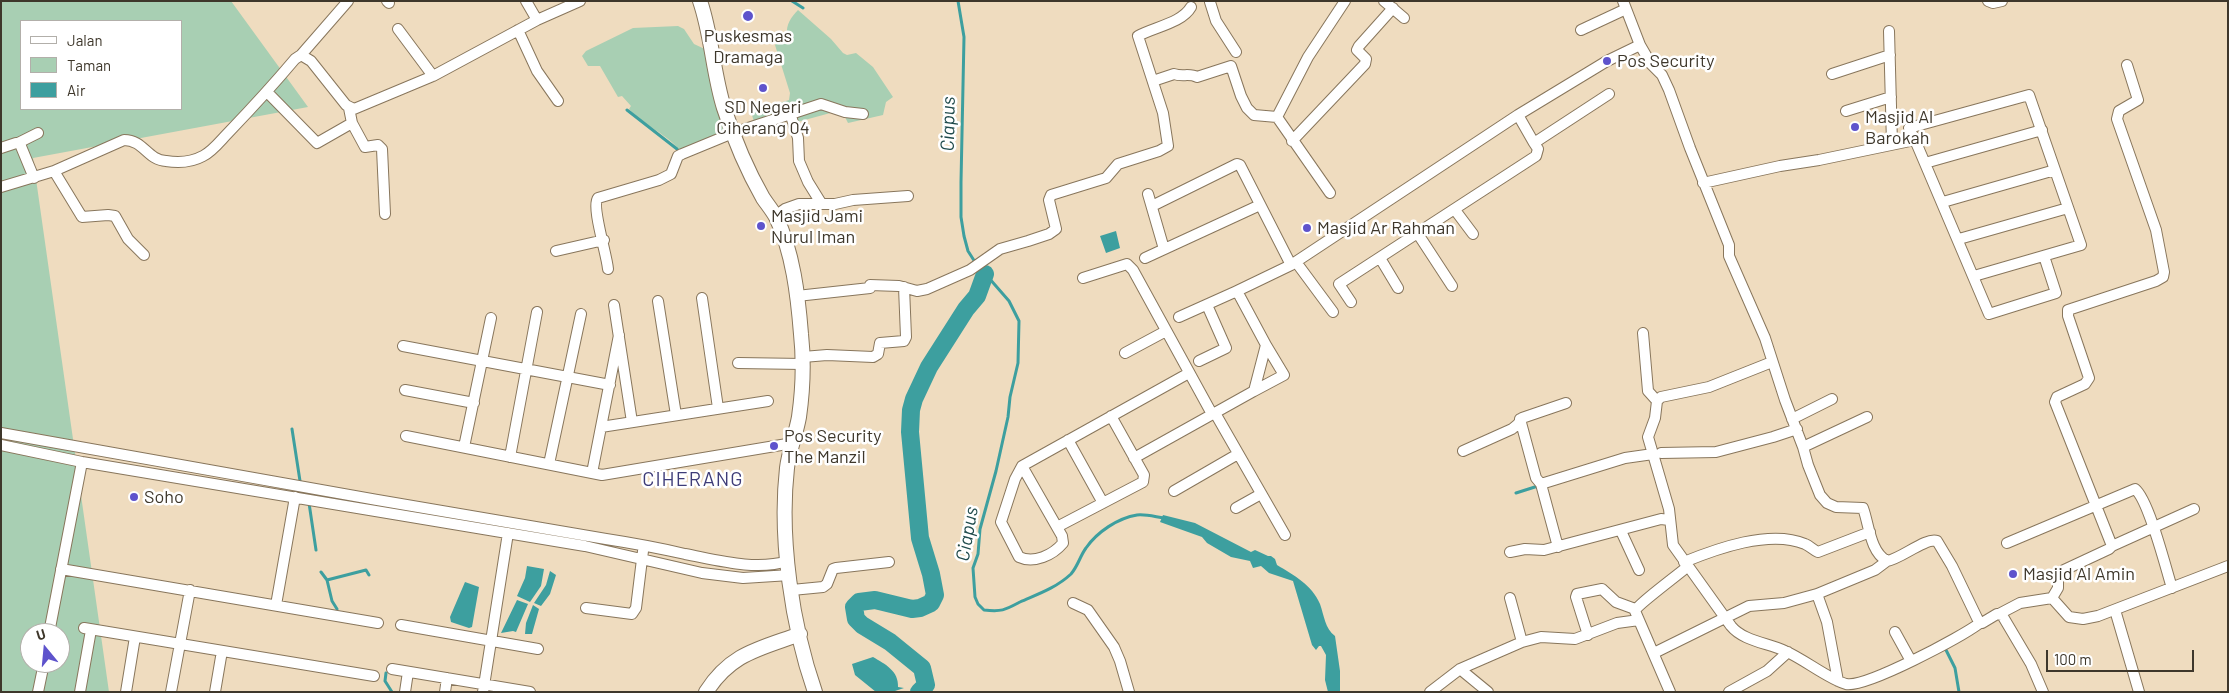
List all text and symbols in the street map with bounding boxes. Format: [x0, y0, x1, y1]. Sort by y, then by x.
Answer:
marker: Puskesmas Dramaga [741, 9, 755, 23]
legend [20, 20, 182, 110]
place label: Puskesmas Dramaga [704, 25, 792, 68]
text: Jalan [67, 31, 103, 49]
place label: Pos Security [1617, 50, 1715, 72]
marker: Pos Security [1601, 55, 1613, 67]
text: Taman [67, 56, 111, 74]
text: Air [67, 81, 85, 99]
marker: SD Negeri Ciherang 04 [757, 82, 769, 94]
place label: SD Negeri Ciherang 04 [716, 96, 810, 138]
water label: Ciapus [936, 96, 960, 152]
place label: Masjid Al Barokah [1865, 106, 1933, 148]
marker: Masjid Al Barokah [1849, 121, 1861, 133]
place label: Masjid Jami Nurul Iman [771, 205, 863, 248]
place label: Masjid Ar Rahman [1317, 217, 1455, 239]
marker: Masjid Jami Nurul Iman [755, 220, 767, 232]
marker: Masjid Ar Rahman [1301, 222, 1313, 234]
place label: Pos Security The Manzil [784, 425, 882, 468]
marker: Pos Security The Manzil [768, 440, 780, 452]
district label: CIHERANG [641, 467, 745, 491]
place label: Soho [144, 486, 184, 508]
marker: Soho [128, 491, 140, 503]
water label: Ciapus [951, 505, 983, 563]
place label: Masjid Al Amin [2023, 563, 2135, 585]
marker: Masjid Al Amin [2007, 568, 2019, 580]
north arrow [20, 623, 70, 673]
text: U [34, 625, 47, 644]
scale bar [2049, 640, 2196, 672]
text: 100 m [2054, 650, 2092, 668]

